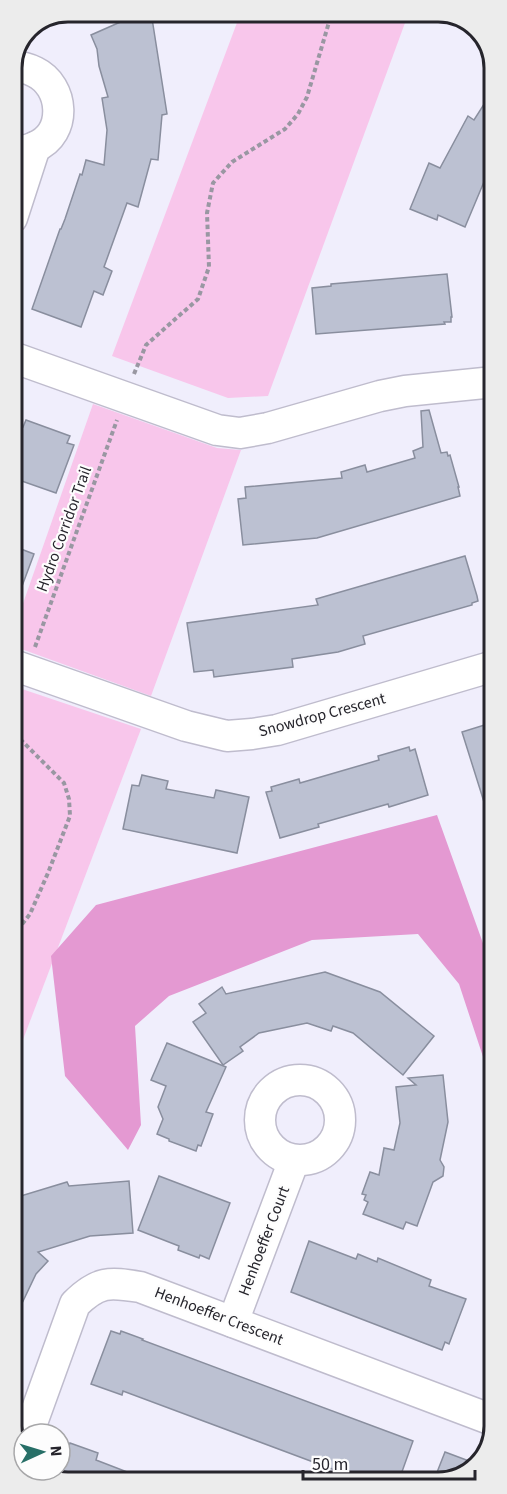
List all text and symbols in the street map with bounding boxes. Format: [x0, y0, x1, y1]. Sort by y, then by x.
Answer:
street label: Hydro Corridor Trail [31, 463, 97, 595]
street label: Snowdrop Crescent [256, 687, 388, 743]
street label: Henhoeffer Court [233, 1183, 295, 1299]
street label: Henhoeffer Crescent [151, 1281, 287, 1351]
north arrow [12, 1422, 72, 1482]
scale bar [303, 1443, 476, 1481]
text: N [45, 1445, 67, 1457]
text: 50 m [312, 1452, 348, 1477]

